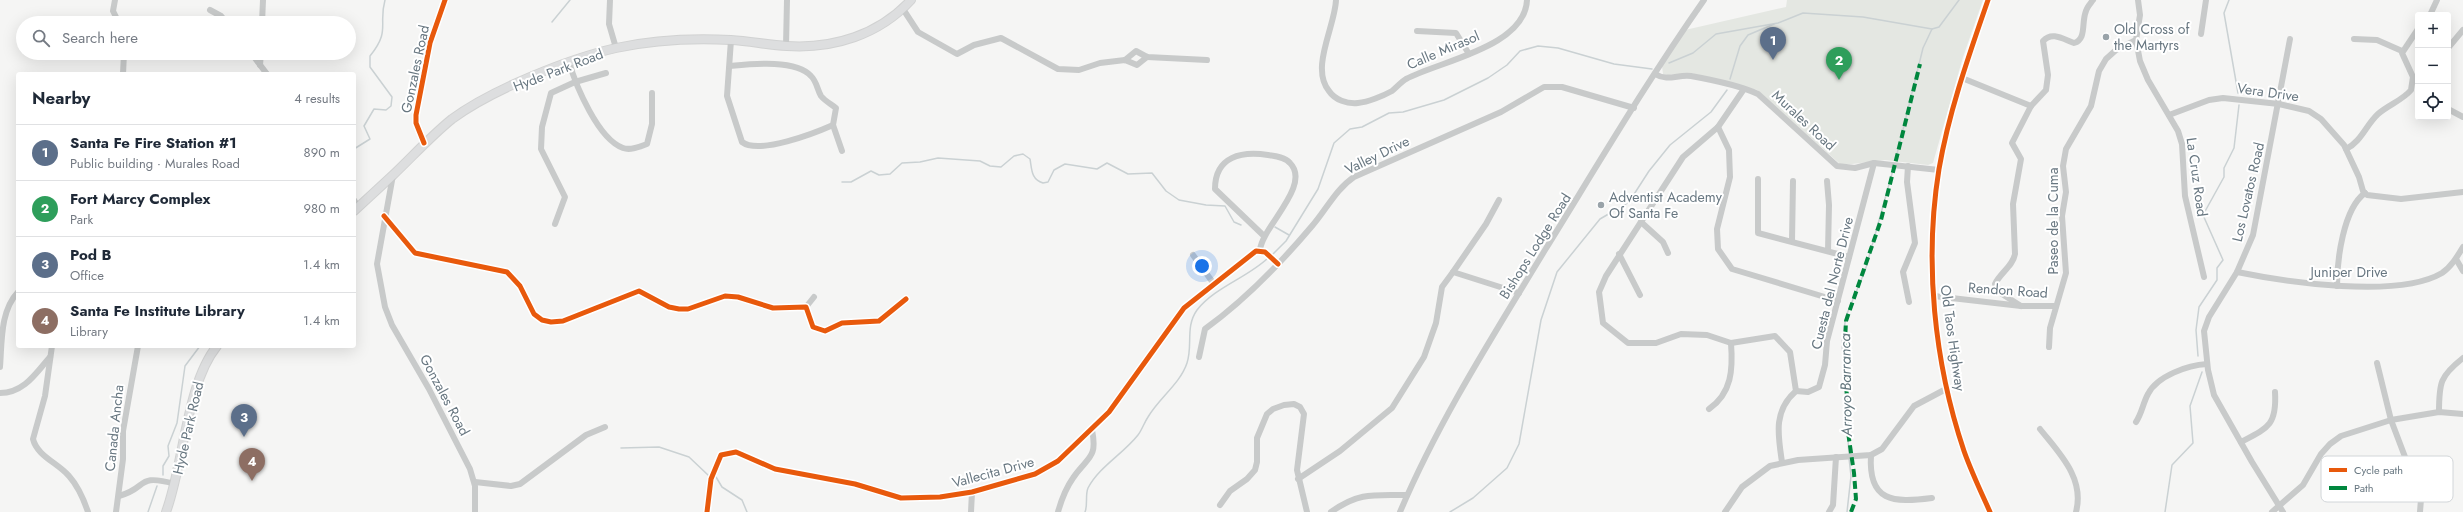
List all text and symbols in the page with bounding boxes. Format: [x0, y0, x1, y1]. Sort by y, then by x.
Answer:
map controls [2415, 12, 2451, 120]
button: + [2415, 12, 2451, 48]
search box [16, 16, 356, 60]
place label: Old Cross of the Martyrs [2114, 19, 2190, 55]
street label: Gonzales Road [396, 23, 434, 115]
street label: Calle Mirasol [1404, 26, 1482, 74]
icon: search [30, 27, 52, 49]
text: Search here [62, 27, 138, 49]
pin: 1 [1760, 27, 1786, 60]
marker: Old Cross of the Martyrs [2101, 32, 2111, 42]
street label: Hyde Park Road [510, 44, 606, 96]
pin: 2 [1826, 47, 1852, 80]
button: − [2415, 48, 2451, 84]
street label: Vera Drive [2236, 78, 2300, 106]
button: locate [2415, 84, 2451, 120]
street label: Murales Road [1768, 85, 1840, 155]
text: Nearby [32, 86, 90, 110]
text: 4 results [294, 89, 340, 108]
street label: Valley Drive [1341, 131, 1413, 179]
text: Santa Fe Fire Station #1 [70, 132, 237, 154]
street label: La Cruz Road [2182, 136, 2212, 218]
street label: Los Lovatos Road [2227, 140, 2269, 244]
text: 1 [42, 143, 48, 162]
text: 890 m [304, 143, 340, 162]
text: Public building · Murales Road [70, 154, 240, 173]
street label: Paseo de la Cuma [2043, 168, 2063, 274]
place label: Adventist Academy Of Santa Fe [1609, 187, 1723, 223]
text: Fort Marcy Complex [70, 188, 211, 210]
street label: Bishops Lodge Road [1494, 189, 1576, 303]
text: 2 [41, 199, 49, 218]
text: 980 m [304, 199, 340, 218]
marker: Adventist Academy Of Santa Fe [1596, 200, 1606, 210]
text: Park [70, 210, 93, 229]
street label: Cuesta del Norte Drive [1806, 215, 1858, 351]
text: Pod B [70, 244, 111, 266]
text: 3 [41, 255, 49, 274]
text: 1.4 km [303, 255, 340, 274]
your location [1192, 256, 1212, 276]
street label: Juniper Drive [2308, 262, 2388, 282]
text: Office [70, 266, 104, 285]
street label: Rendon Road [1968, 277, 2048, 303]
street label: Old Taos Highway [1936, 284, 1970, 393]
text: Santa Fe Institute Library [70, 300, 245, 322]
text: 4 [40, 311, 50, 330]
text: 1.4 km [303, 311, 340, 330]
text: Library [70, 322, 108, 341]
water label: Arroyo Barranca [1834, 332, 1858, 438]
street label: Gonzales Road [415, 351, 475, 439]
street label: Hyde Park Road [168, 380, 208, 476]
street label: Canada Ancha [100, 384, 128, 472]
pin: 3 [231, 404, 257, 437]
pin: 4 [239, 448, 265, 481]
street label: Vallecita Drive [950, 451, 1036, 493]
legend [2321, 456, 2453, 502]
text: Cycle path [2354, 462, 2403, 478]
text: Path [2354, 480, 2373, 496]

